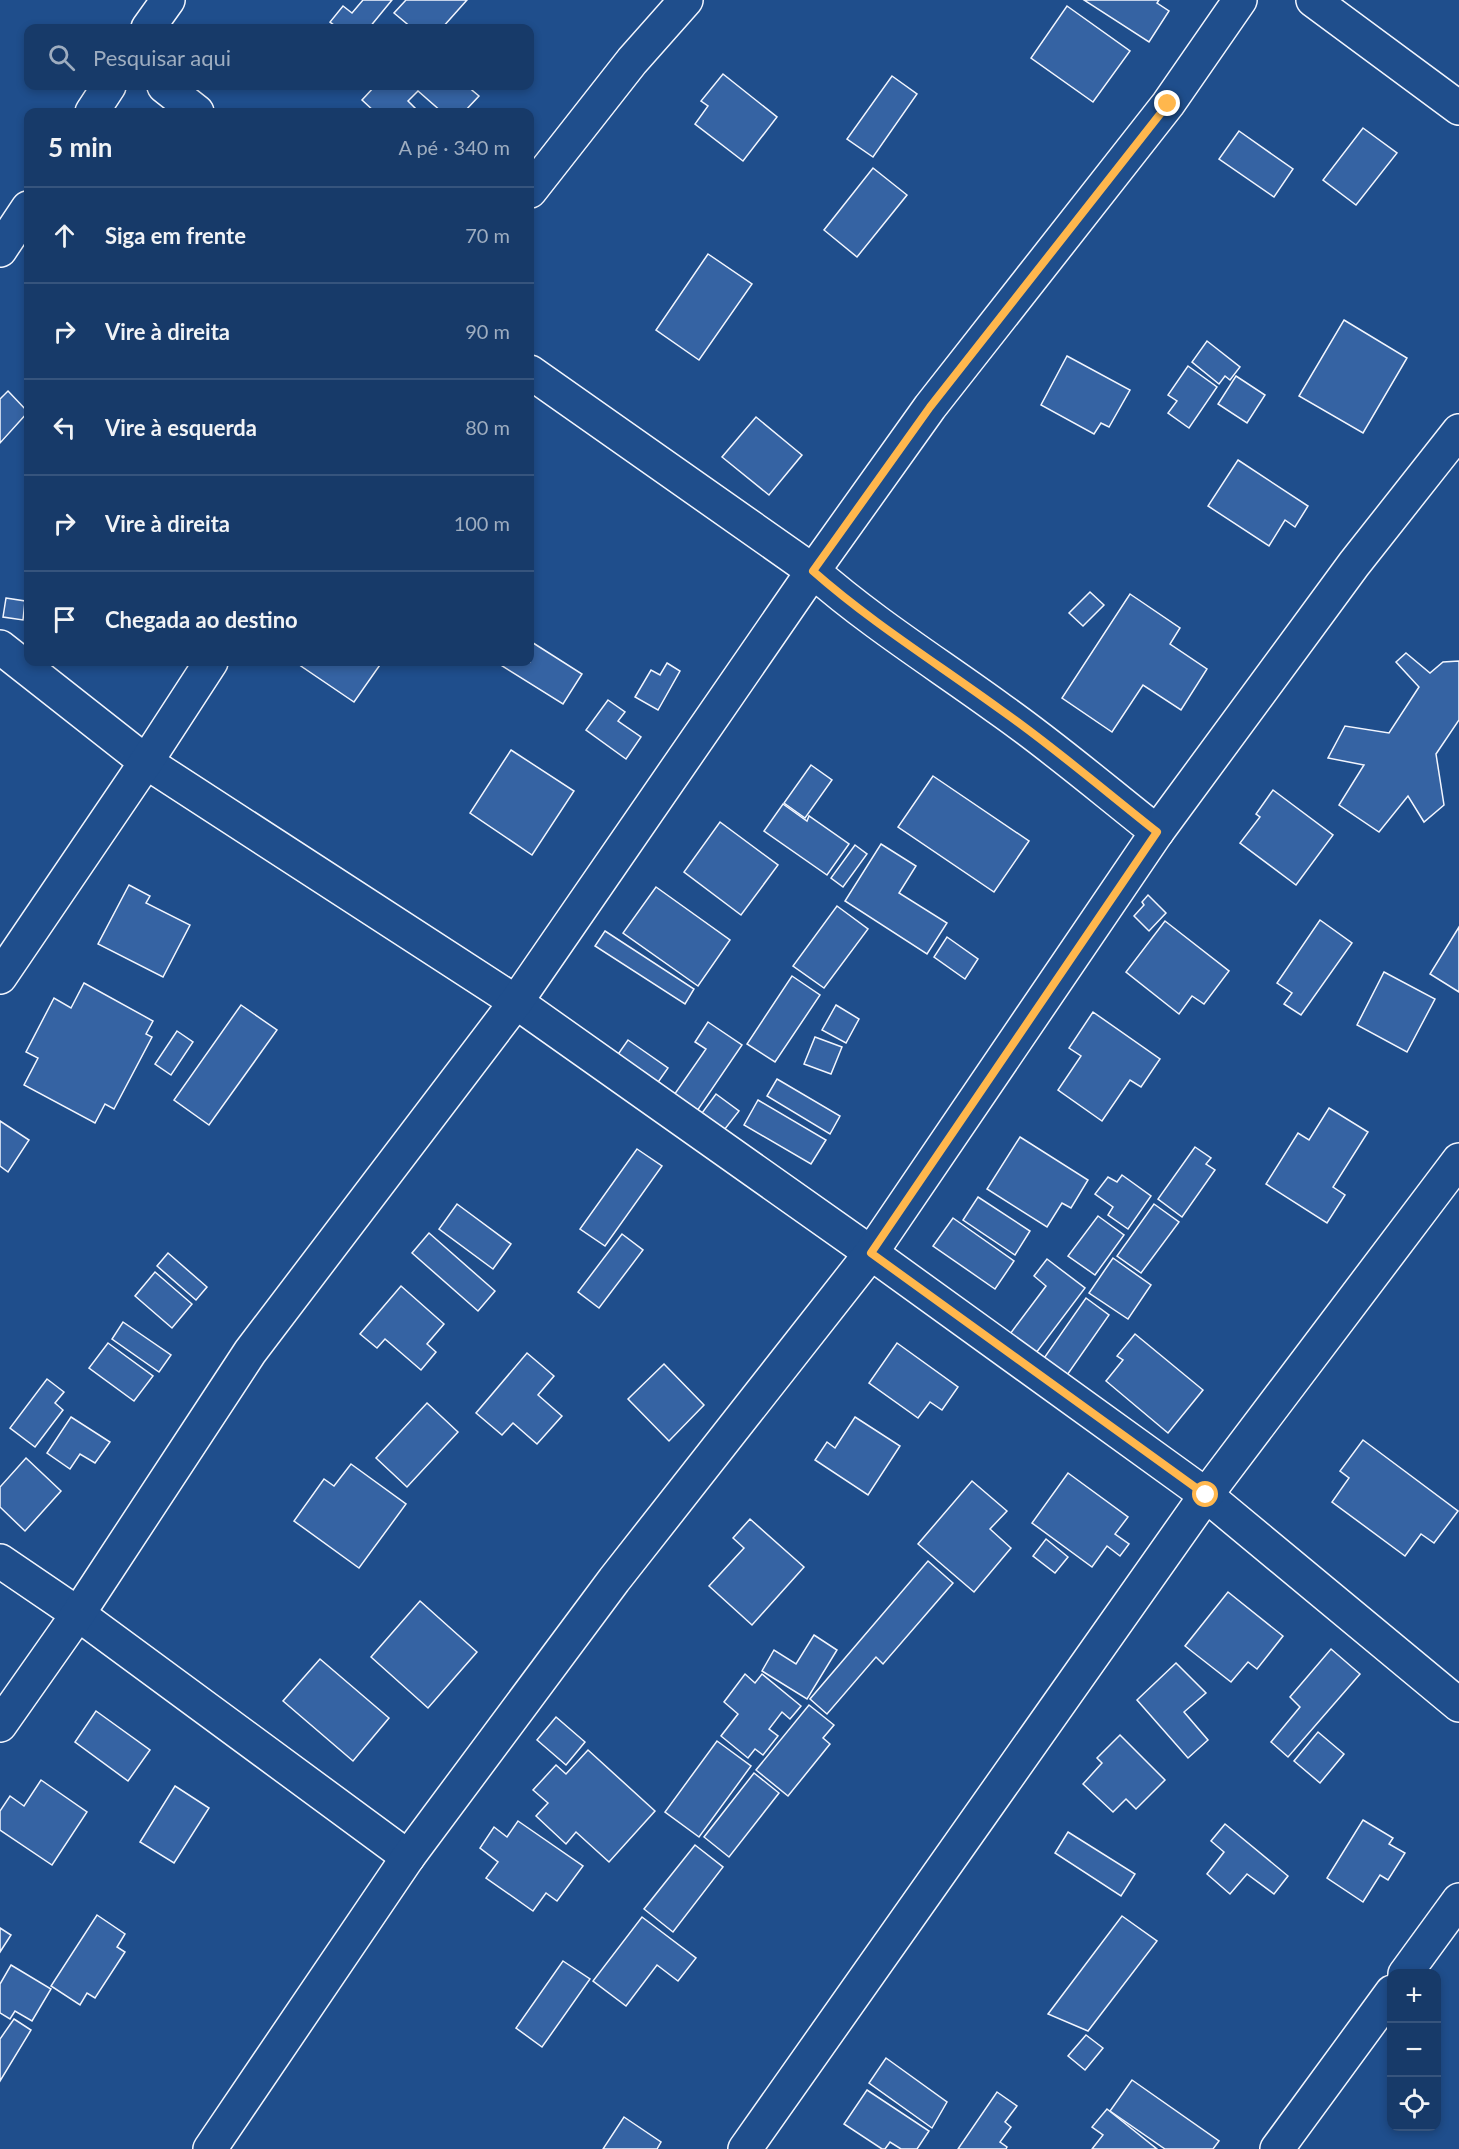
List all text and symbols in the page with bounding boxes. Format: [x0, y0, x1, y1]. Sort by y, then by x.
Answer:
search box [24, 24, 534, 90]
icon: search [45, 41, 78, 74]
text: Pesquisar aqui [93, 44, 231, 71]
route end [1154, 90, 1180, 116]
text: 5 min [48, 131, 112, 163]
text: A pé · 340 m [398, 135, 510, 159]
icon: ahead [48, 219, 81, 252]
text: Siga em frente [105, 222, 246, 249]
text: 70 m [465, 223, 510, 247]
icon: right [48, 315, 81, 348]
text: Vire à direita [105, 318, 230, 345]
text: 90 m [465, 319, 510, 343]
icon: left [48, 411, 81, 444]
text: Vire à esquerda [105, 414, 257, 441]
text: 80 m [465, 415, 510, 439]
icon: right [48, 507, 81, 540]
text: Vire à direita [105, 510, 230, 537]
text: 100 m [454, 511, 510, 535]
icon: arrive [48, 603, 81, 636]
text: Chegada ao destino [105, 606, 298, 633]
route start [1192, 1481, 1218, 1507]
map controls [1387, 1969, 1441, 2131]
button: + [1387, 1969, 1441, 2023]
button: − [1387, 2023, 1441, 2077]
button: locate [1387, 2077, 1441, 2131]

